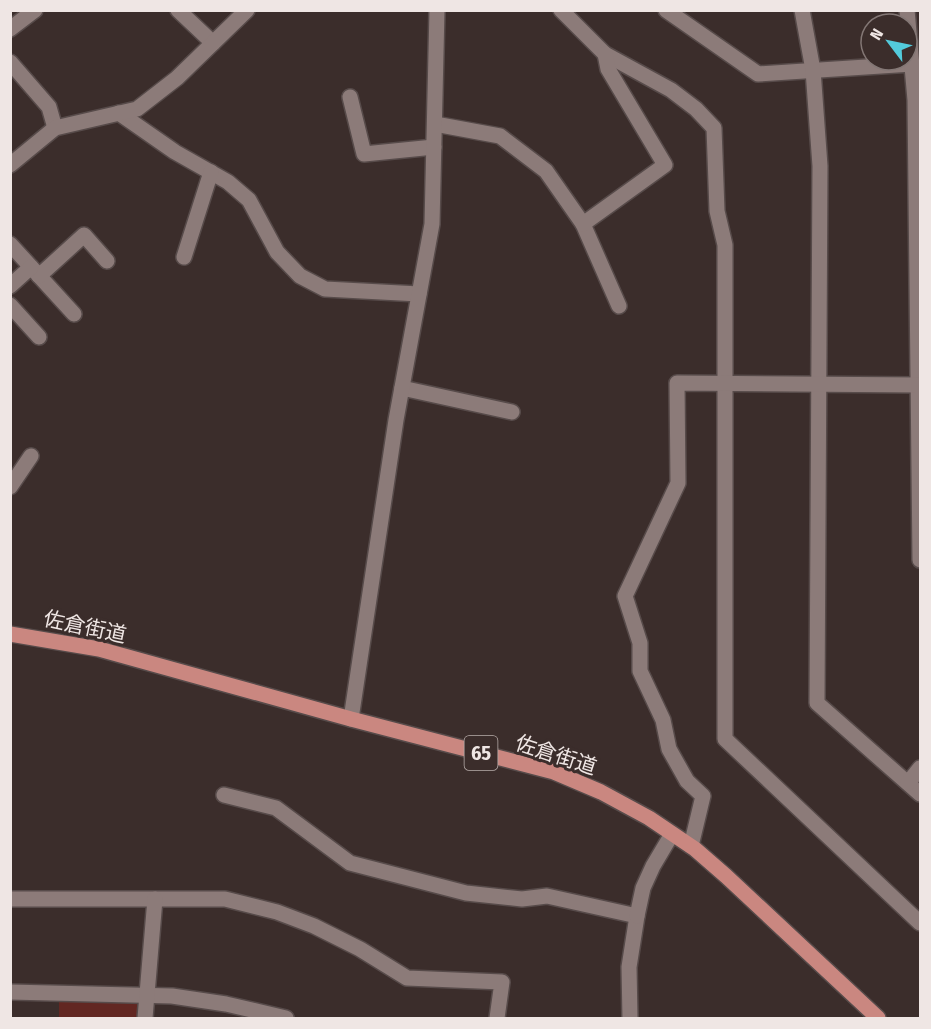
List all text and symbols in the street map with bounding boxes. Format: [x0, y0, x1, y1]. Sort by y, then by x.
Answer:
north arrow [859, 12, 919, 72]
text: N [866, 25, 887, 43]
street label: 佐倉街道 [41, 606, 129, 648]
street label: 佐倉街道 [512, 730, 600, 780]
road number: 65 [464, 736, 498, 770]

